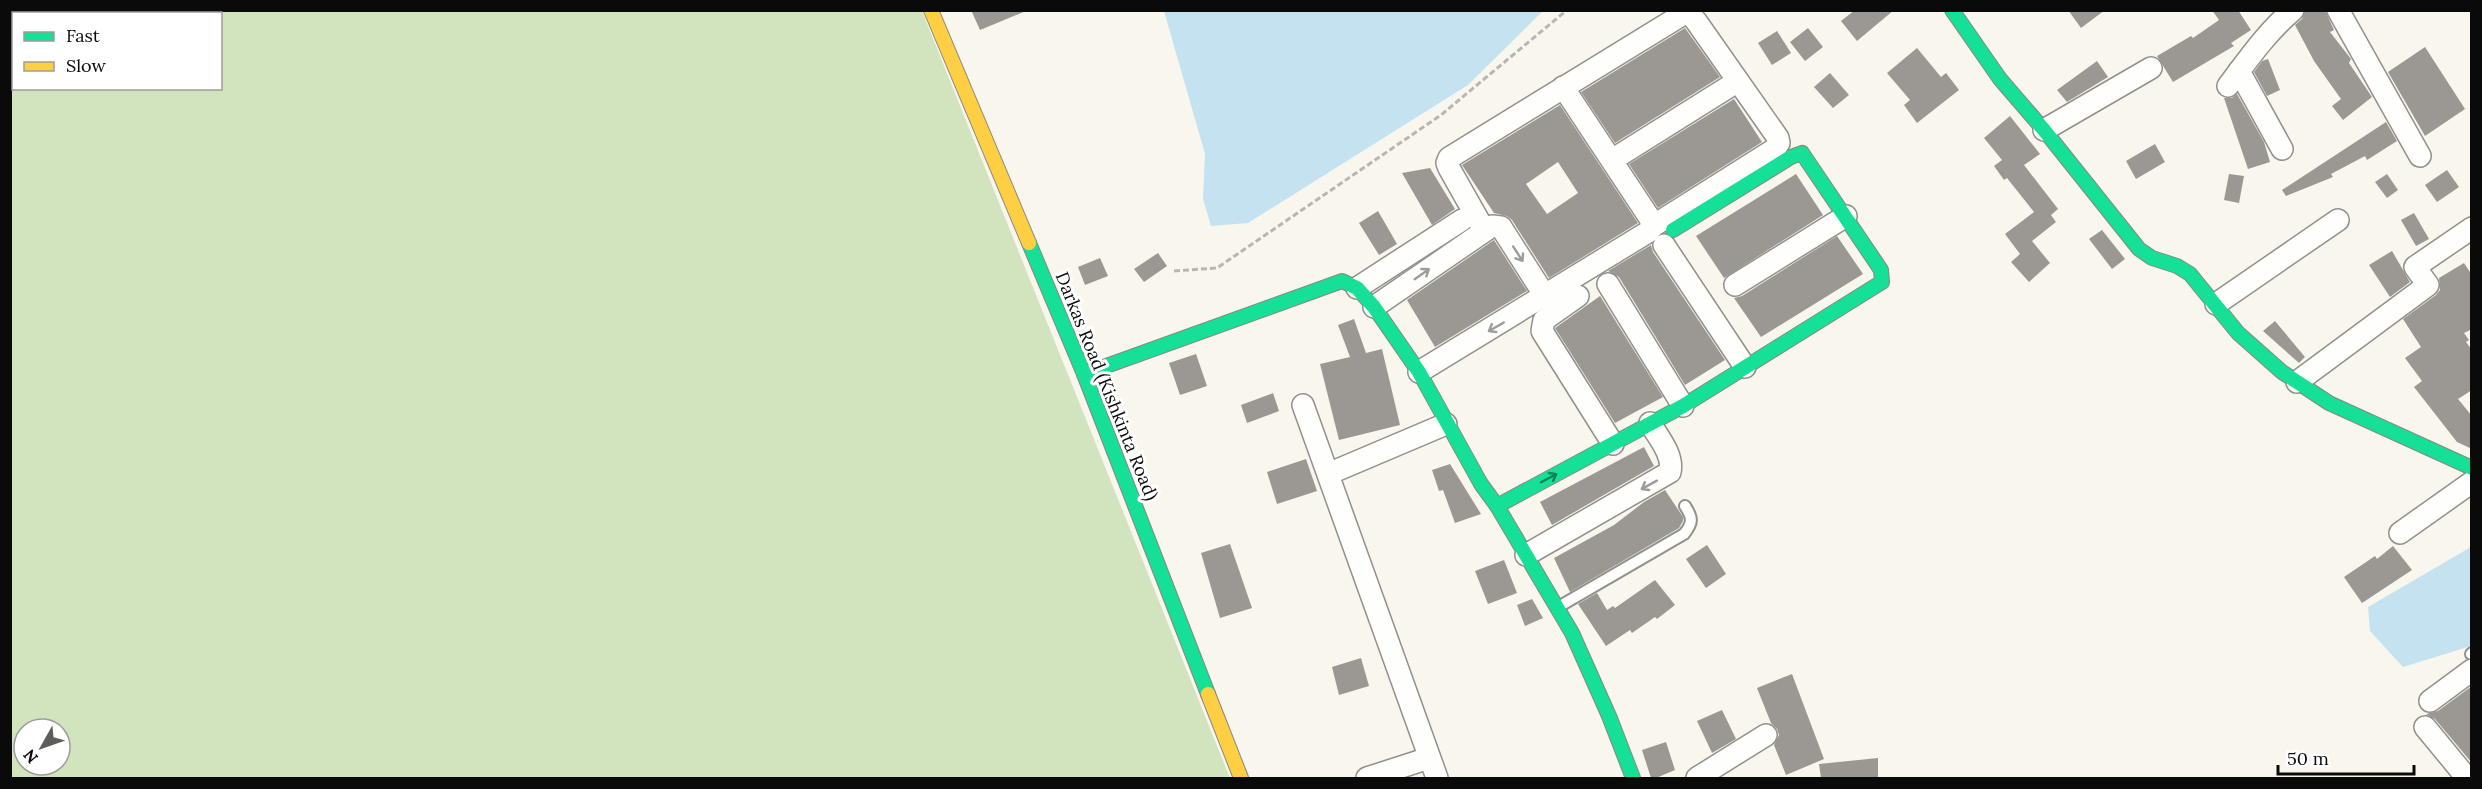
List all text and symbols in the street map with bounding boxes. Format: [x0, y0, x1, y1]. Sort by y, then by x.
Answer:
legend [12, 12, 222, 90]
text: Fast [66, 24, 100, 47]
text: Slow [66, 54, 106, 77]
one-way arrow [1512, 245, 1524, 262]
street label: Darkas Road (Kishkinta Road) [1051, 268, 1163, 504]
one-way arrow [1413, 268, 1430, 280]
one-way arrow [1488, 321, 1505, 333]
one-way arrow [1540, 472, 1557, 484]
one-way arrow [1641, 480, 1658, 492]
north arrow [12, 717, 72, 777]
scale bar [2278, 738, 2414, 776]
text: N [19, 745, 42, 768]
text: 50 m [2287, 747, 2329, 770]

